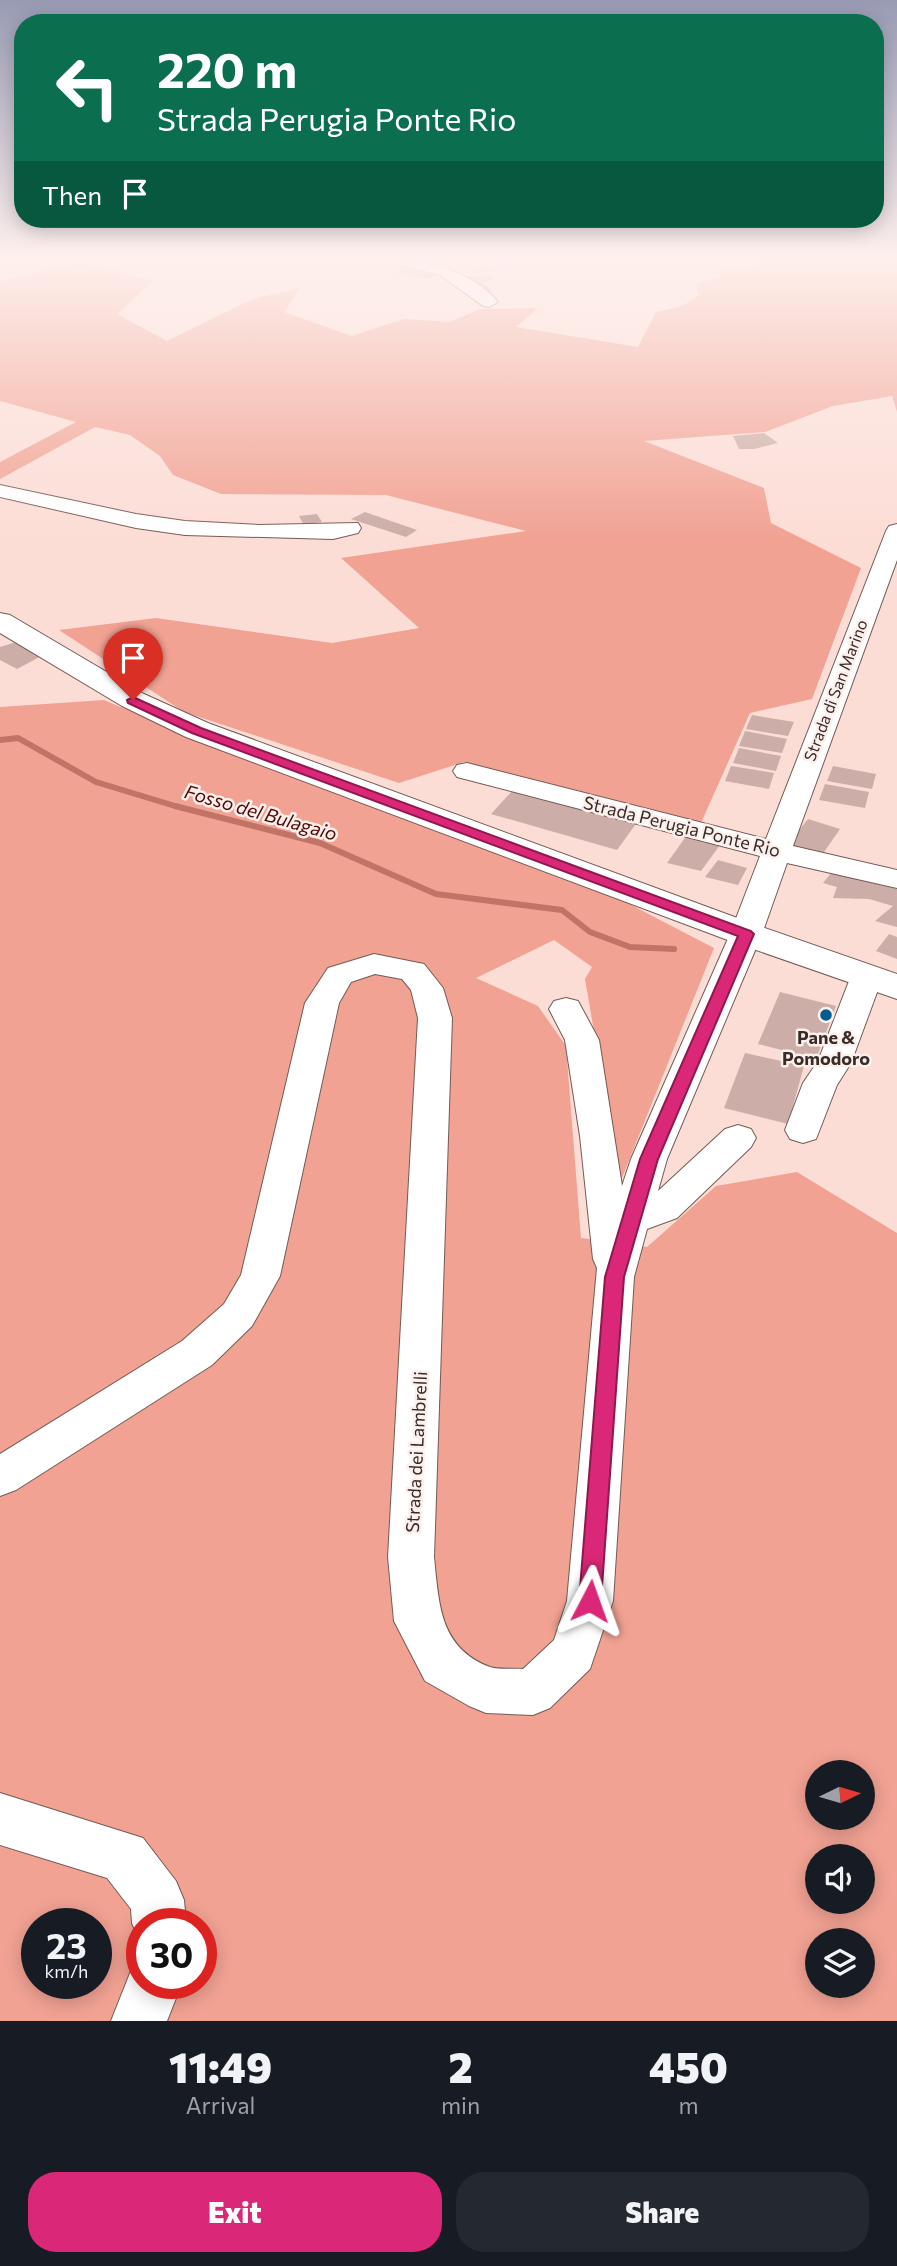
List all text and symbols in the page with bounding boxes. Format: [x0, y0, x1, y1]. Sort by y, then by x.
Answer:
text: 220 m [157, 38, 297, 98]
icon: left [42, 42, 133, 133]
text: Strada Perugia Ponte Rio [157, 98, 516, 138]
icon: arrive [116, 175, 154, 213]
text: Then [42, 179, 102, 210]
street label: Strada di San Marino [799, 616, 871, 764]
pin [103, 628, 163, 700]
icon: arrive [114, 639, 152, 677]
water label: Fosso del Bulagaio [182, 779, 340, 845]
street label: Strada Perugia Ponte Rio [581, 791, 783, 861]
marker: Pane & Pomodoro [818, 1007, 834, 1023]
place label: Pane & Pomodoro [782, 1026, 870, 1069]
street label: Strada dei Lambrelli [401, 1371, 431, 1533]
position arrow [553, 1564, 627, 1638]
north arrow [805, 1760, 875, 1830]
map controls [805, 1760, 875, 1998]
button: sound [805, 1844, 875, 1914]
speed limit sign: 30 [126, 1908, 217, 1999]
text: 23 [46, 1923, 87, 1966]
button: layers [805, 1928, 875, 1998]
text: km/h [45, 1960, 88, 1982]
text: 11:49 [169, 2040, 272, 2092]
text: 2 [448, 2040, 473, 2092]
text: 450 [649, 2040, 728, 2092]
text: Arrival [186, 2091, 255, 2119]
text: min [441, 2091, 480, 2119]
text: m [679, 2091, 699, 2119]
button: Exit [28, 2172, 442, 2252]
button: Share [456, 2172, 869, 2252]

